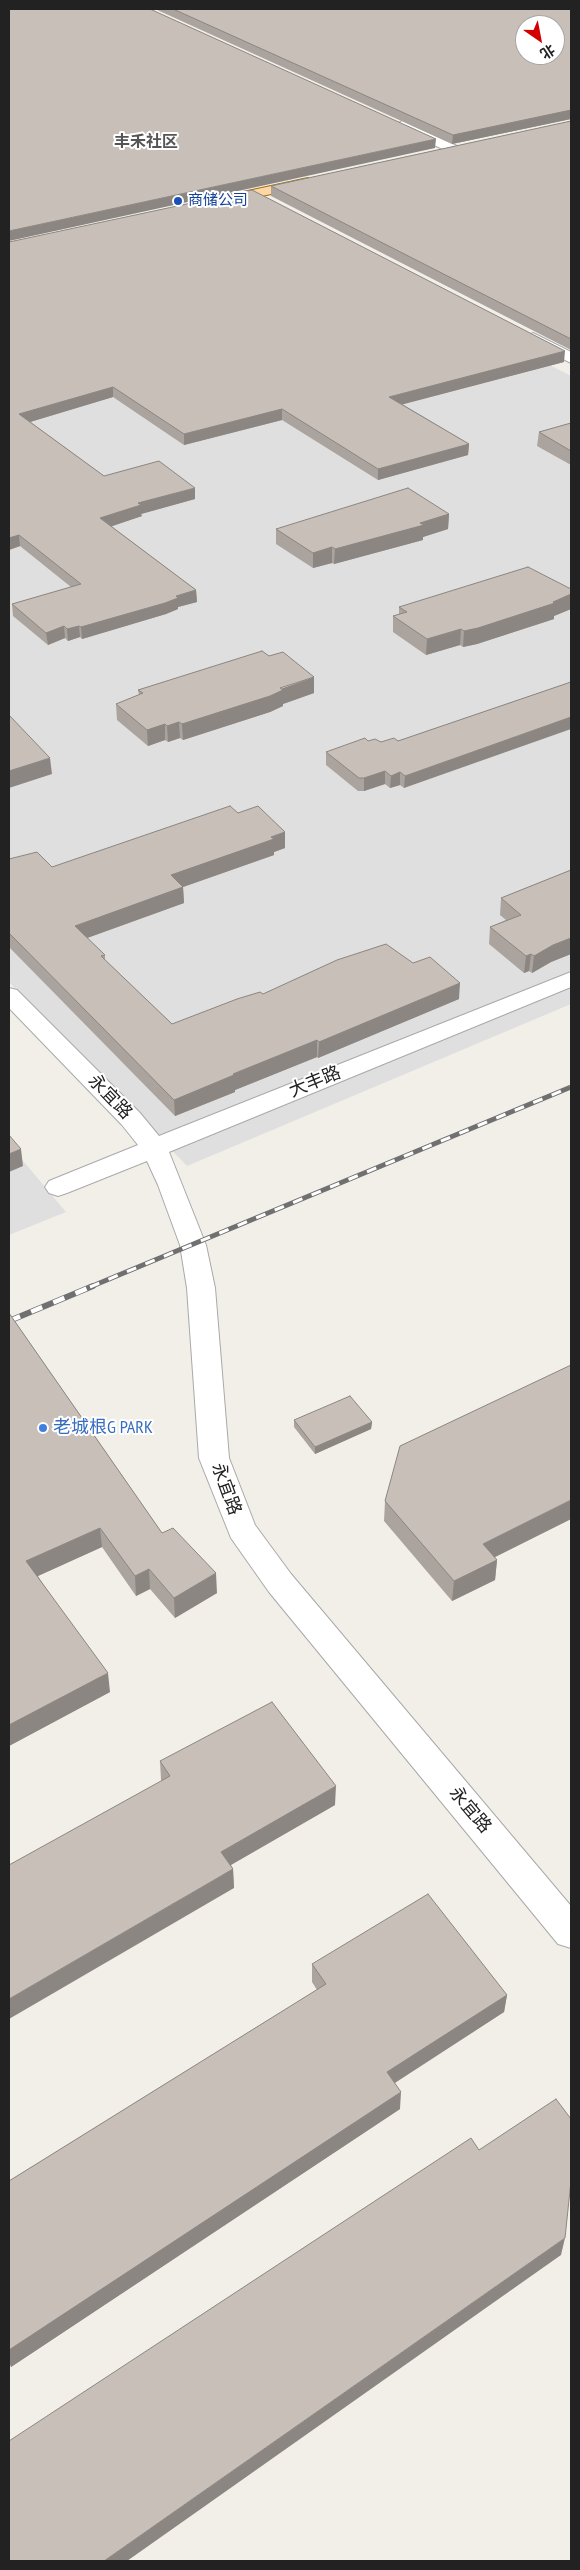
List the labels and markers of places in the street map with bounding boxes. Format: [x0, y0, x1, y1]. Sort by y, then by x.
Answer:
place label: 商储公司 [188, 192, 248, 210]
marker: 商储公司 [172, 195, 184, 207]
place label: 老城根G PARK [53, 1417, 153, 1439]
marker: 老城根G PARK [37, 1422, 49, 1434]

